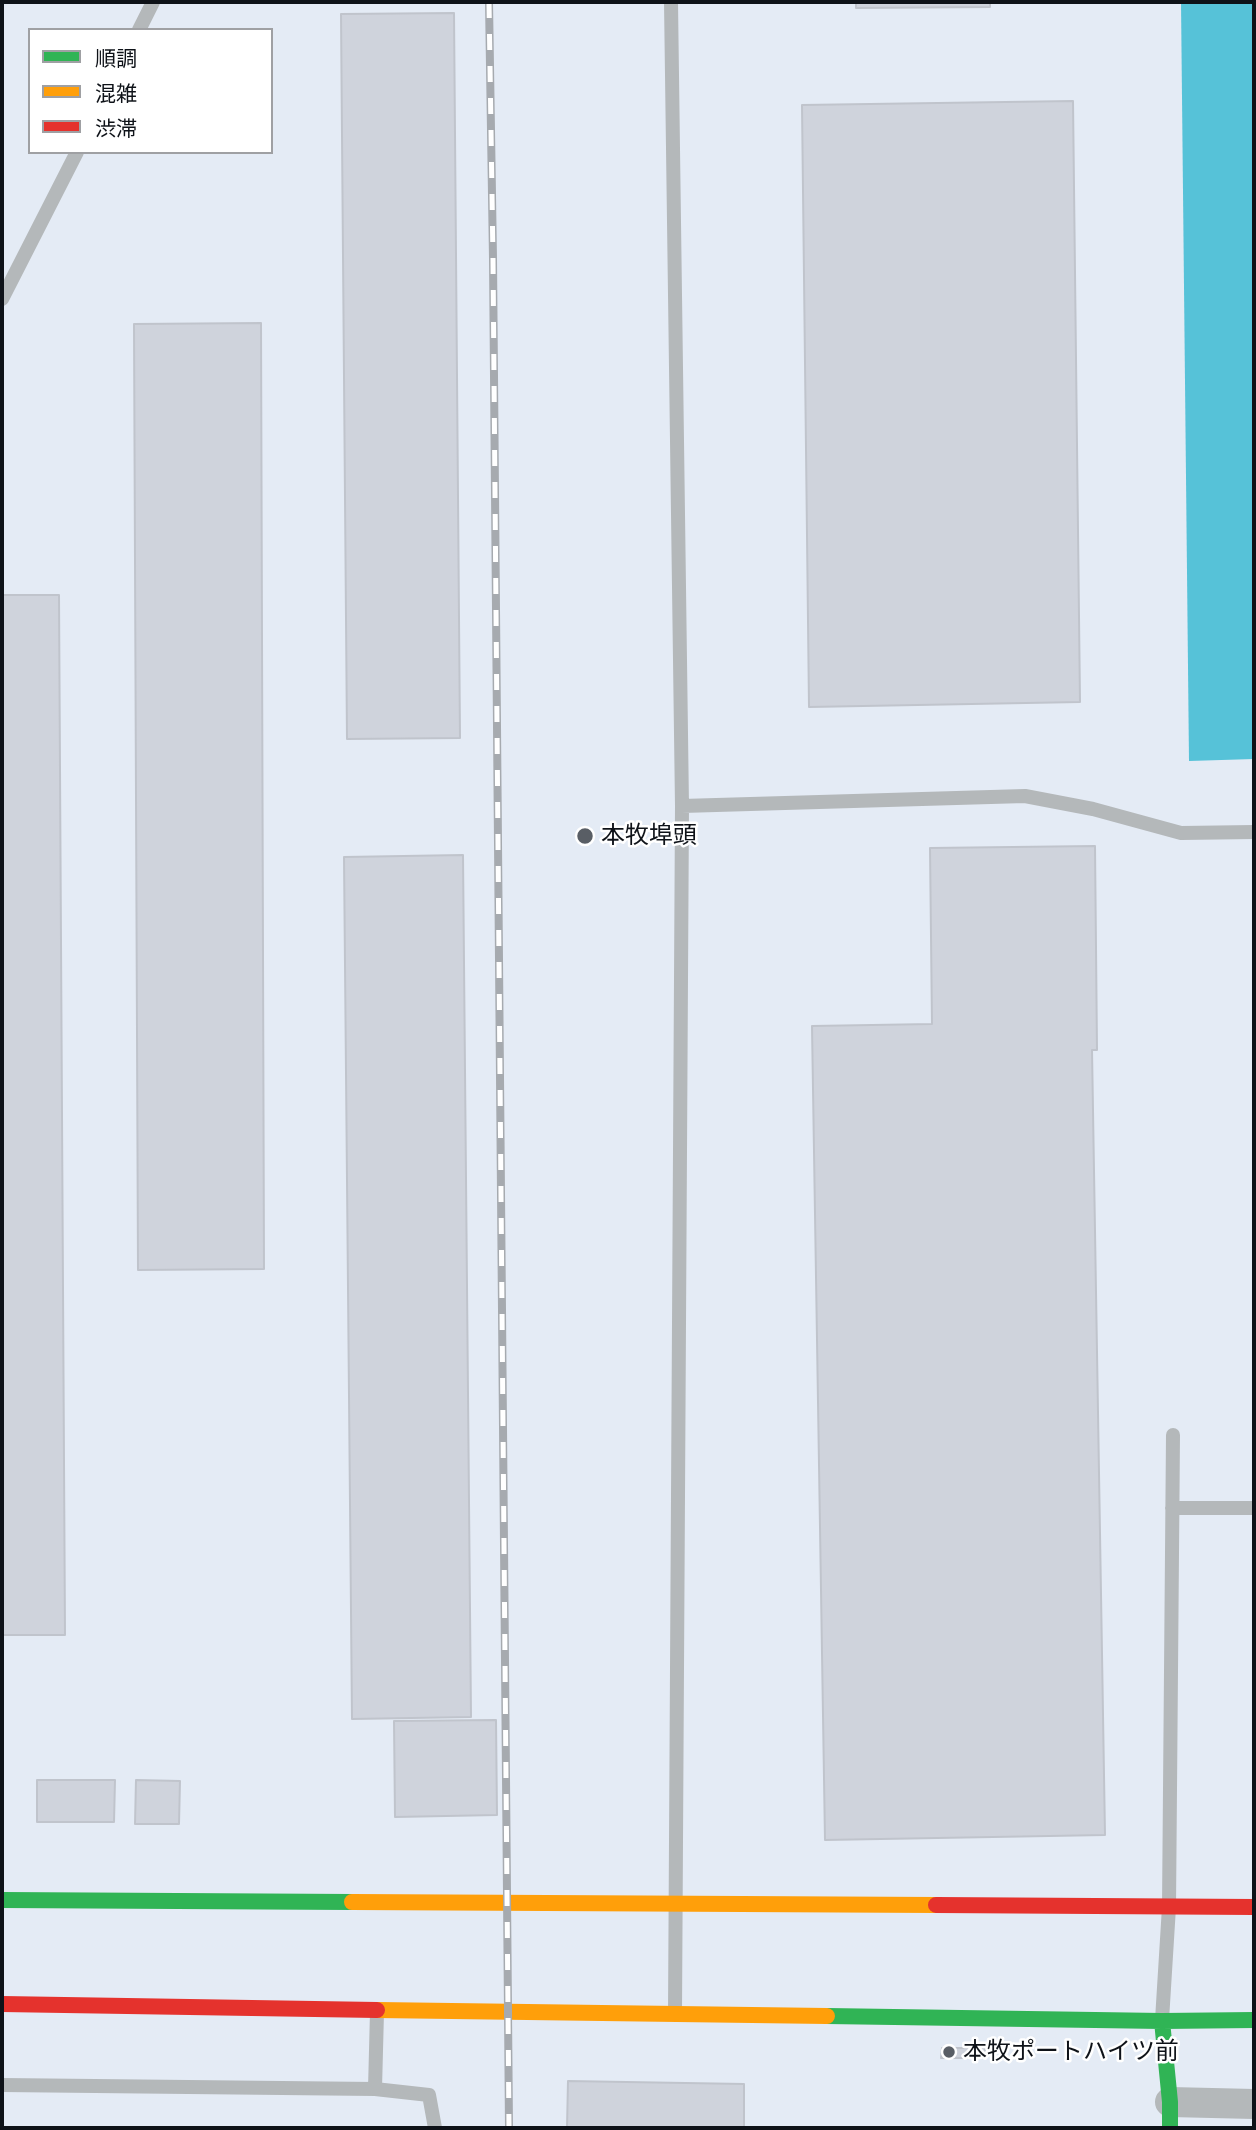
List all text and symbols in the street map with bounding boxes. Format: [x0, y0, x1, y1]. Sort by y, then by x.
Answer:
legend [28, 28, 273, 154]
text: 順調 [95, 46, 137, 71]
text: 混雑 [95, 81, 137, 106]
text: 渋滞 [95, 116, 137, 141]
place label: 本牧埠頭 [601, 822, 697, 850]
marker: 本牧埠頭 [575, 826, 595, 846]
place label: 本牧ポートハイツ前 [963, 2038, 1179, 2066]
marker: 本牧ポートハイツ前 [941, 2044, 957, 2060]

